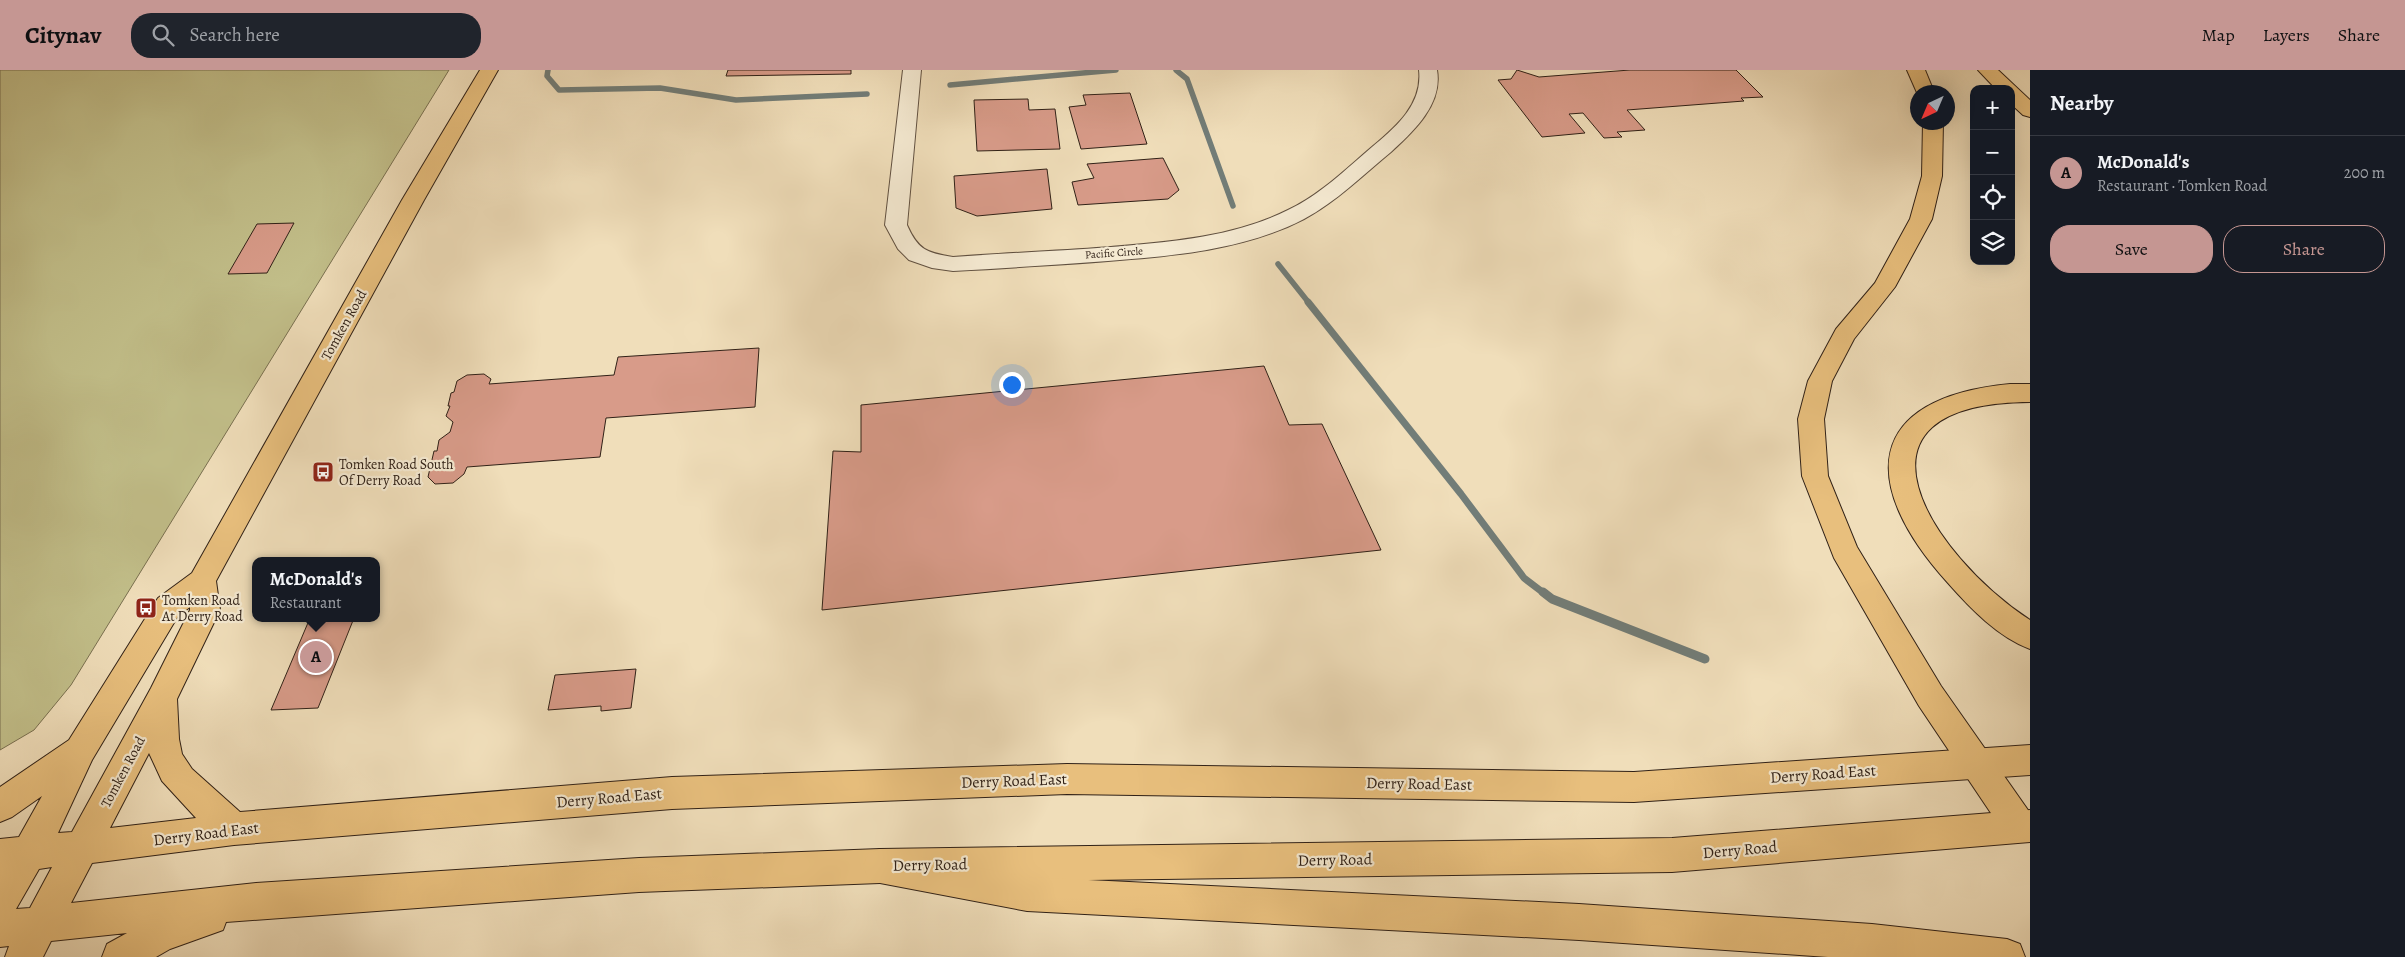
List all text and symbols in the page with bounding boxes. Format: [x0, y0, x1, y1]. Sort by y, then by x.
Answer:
search box [131, 13, 481, 58]
text: Citynav [25, 19, 101, 51]
icon: search [149, 21, 177, 49]
text: Search here [189, 22, 280, 48]
text: Map [2202, 23, 2235, 47]
text: Layers [2263, 23, 2310, 47]
text: Share [2338, 23, 2380, 47]
north arrow [1910, 85, 1955, 130]
map controls [1970, 85, 2015, 265]
button: + [1970, 85, 2015, 130]
text: Nearby [2050, 89, 2113, 117]
button: − [1970, 130, 2015, 175]
text: McDonald's [2097, 149, 2189, 175]
text: A [2061, 162, 2071, 184]
text: 200 m [2344, 162, 2385, 184]
button: locate [1970, 175, 2015, 220]
text: Restaurant · Tomken Road [2097, 175, 2267, 197]
button: layers [1970, 220, 2015, 265]
button: Save [2050, 225, 2213, 273]
button: Share [2223, 225, 2385, 273]
street label: Pacific Circle [1084, 243, 1144, 263]
street label: Tomken Road [317, 286, 371, 364]
your location [999, 372, 1025, 398]
place label: Tomken Road South Of Derry Road [339, 455, 454, 490]
bus stop icon: Tomken Road South Of Derry Road [311, 460, 335, 484]
popup [252, 557, 380, 622]
text: McDonald's [270, 566, 362, 592]
place label: Tomken Road At Derry Road [161, 591, 243, 626]
text: Restaurant [270, 592, 342, 614]
bus stop icon: Tomken Road At Derry Road [134, 596, 158, 620]
pin: A [300, 638, 332, 676]
street label: Tomken Road [96, 733, 150, 811]
street label: Derry Road East [1769, 759, 1877, 789]
street label: Derry Road East [961, 768, 1067, 794]
street label: Derry Road East [1366, 772, 1472, 796]
street label: Derry Road East [555, 782, 663, 814]
street label: Derry Road East [152, 817, 260, 851]
street label: Derry Road [1702, 836, 1778, 864]
street label: Derry Road [1298, 848, 1373, 872]
street label: Derry Road [893, 853, 968, 877]

